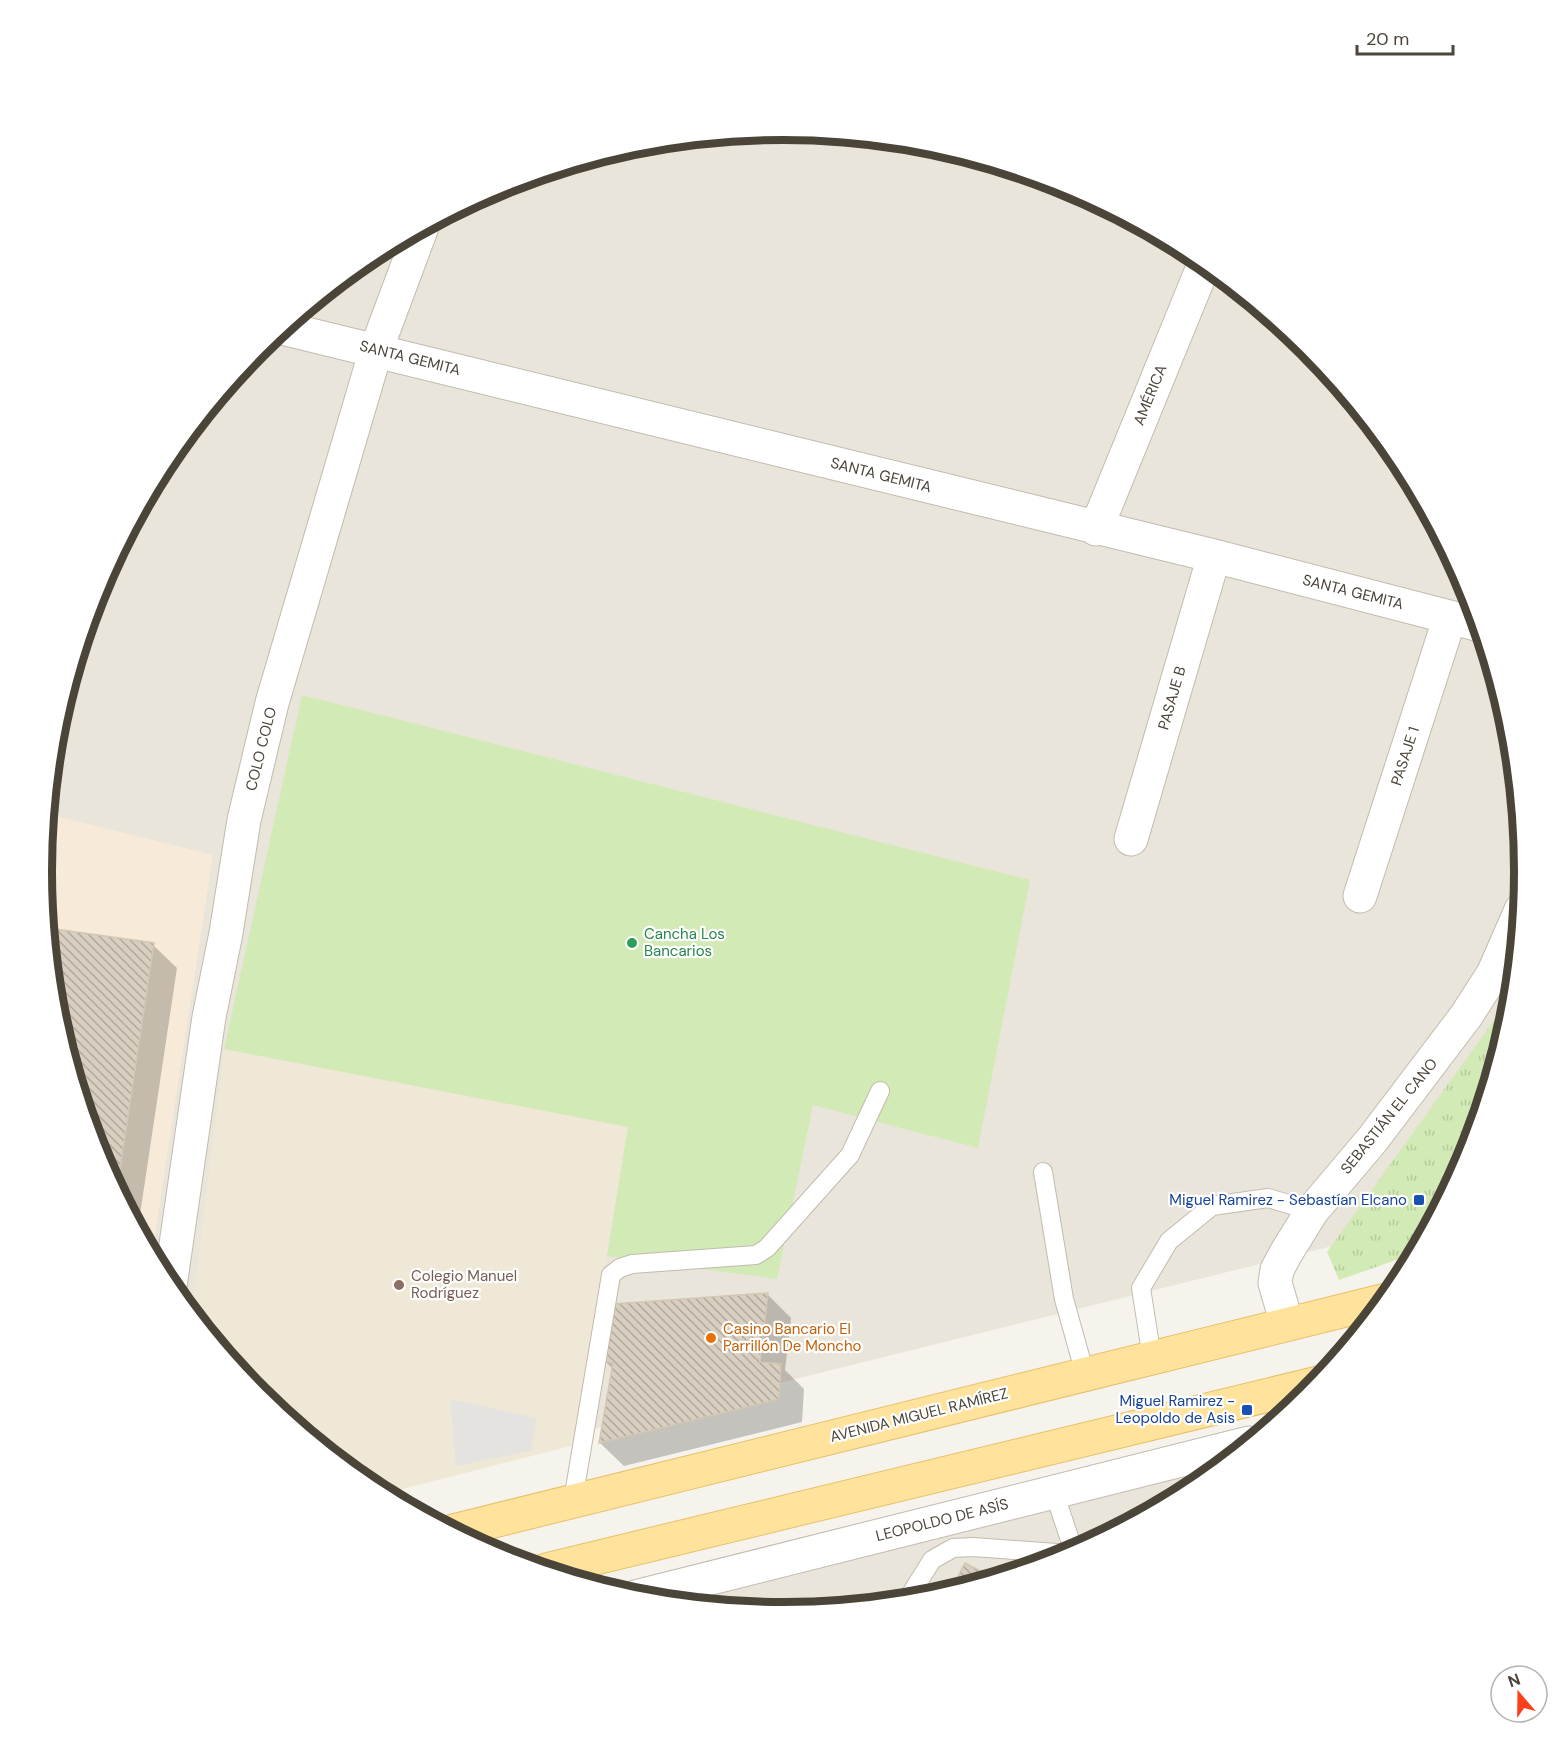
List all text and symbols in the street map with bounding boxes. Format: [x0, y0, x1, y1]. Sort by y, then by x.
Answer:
scale bar [1357, 18, 1453, 56]
text: 20 m [1366, 27, 1409, 51]
street label: SANTA GEMITA [357, 336, 463, 380]
street label: AMÉRICA [1129, 362, 1171, 428]
street label: SANTA GEMITA [828, 453, 934, 497]
street label: SANTA GEMITA [1300, 570, 1406, 614]
street label: PASAJE B [1153, 664, 1191, 732]
street label: COLO COLO [241, 705, 281, 793]
street label: PASAJE 1 [1386, 724, 1424, 788]
place label: Cancha Los Bancarios [644, 924, 725, 961]
marker: Cancha Los Bancarios [625, 936, 639, 950]
street label: SEBASTIÁN EL CANO [1336, 1054, 1442, 1178]
place label: Miguel Ramirez - Sebastían Elcano [1169, 1190, 1407, 1210]
marker: Miguel Ramirez - Sebastían Elcano [1412, 1193, 1426, 1207]
place label: Colegio Manuel Rodríguez [411, 1266, 517, 1303]
marker: Colegio Manuel Rodríguez [392, 1278, 406, 1292]
place label: Casino Bancario El Parrillón De Moncho [723, 1319, 862, 1356]
marker: Casino Bancario El Parrillón De Moncho [704, 1331, 718, 1345]
street label: AVENIDA MIGUEL RAMÍREZ [828, 1383, 1010, 1447]
place label: Miguel Ramirez - Leopoldo de Asis [1116, 1391, 1235, 1428]
marker: Miguel Ramirez - Leopoldo de Asis [1240, 1403, 1254, 1417]
street label: LEOPOLDO DE ASÍS [874, 1494, 1011, 1546]
north arrow [1489, 1664, 1549, 1724]
text: N [1505, 1669, 1523, 1692]

